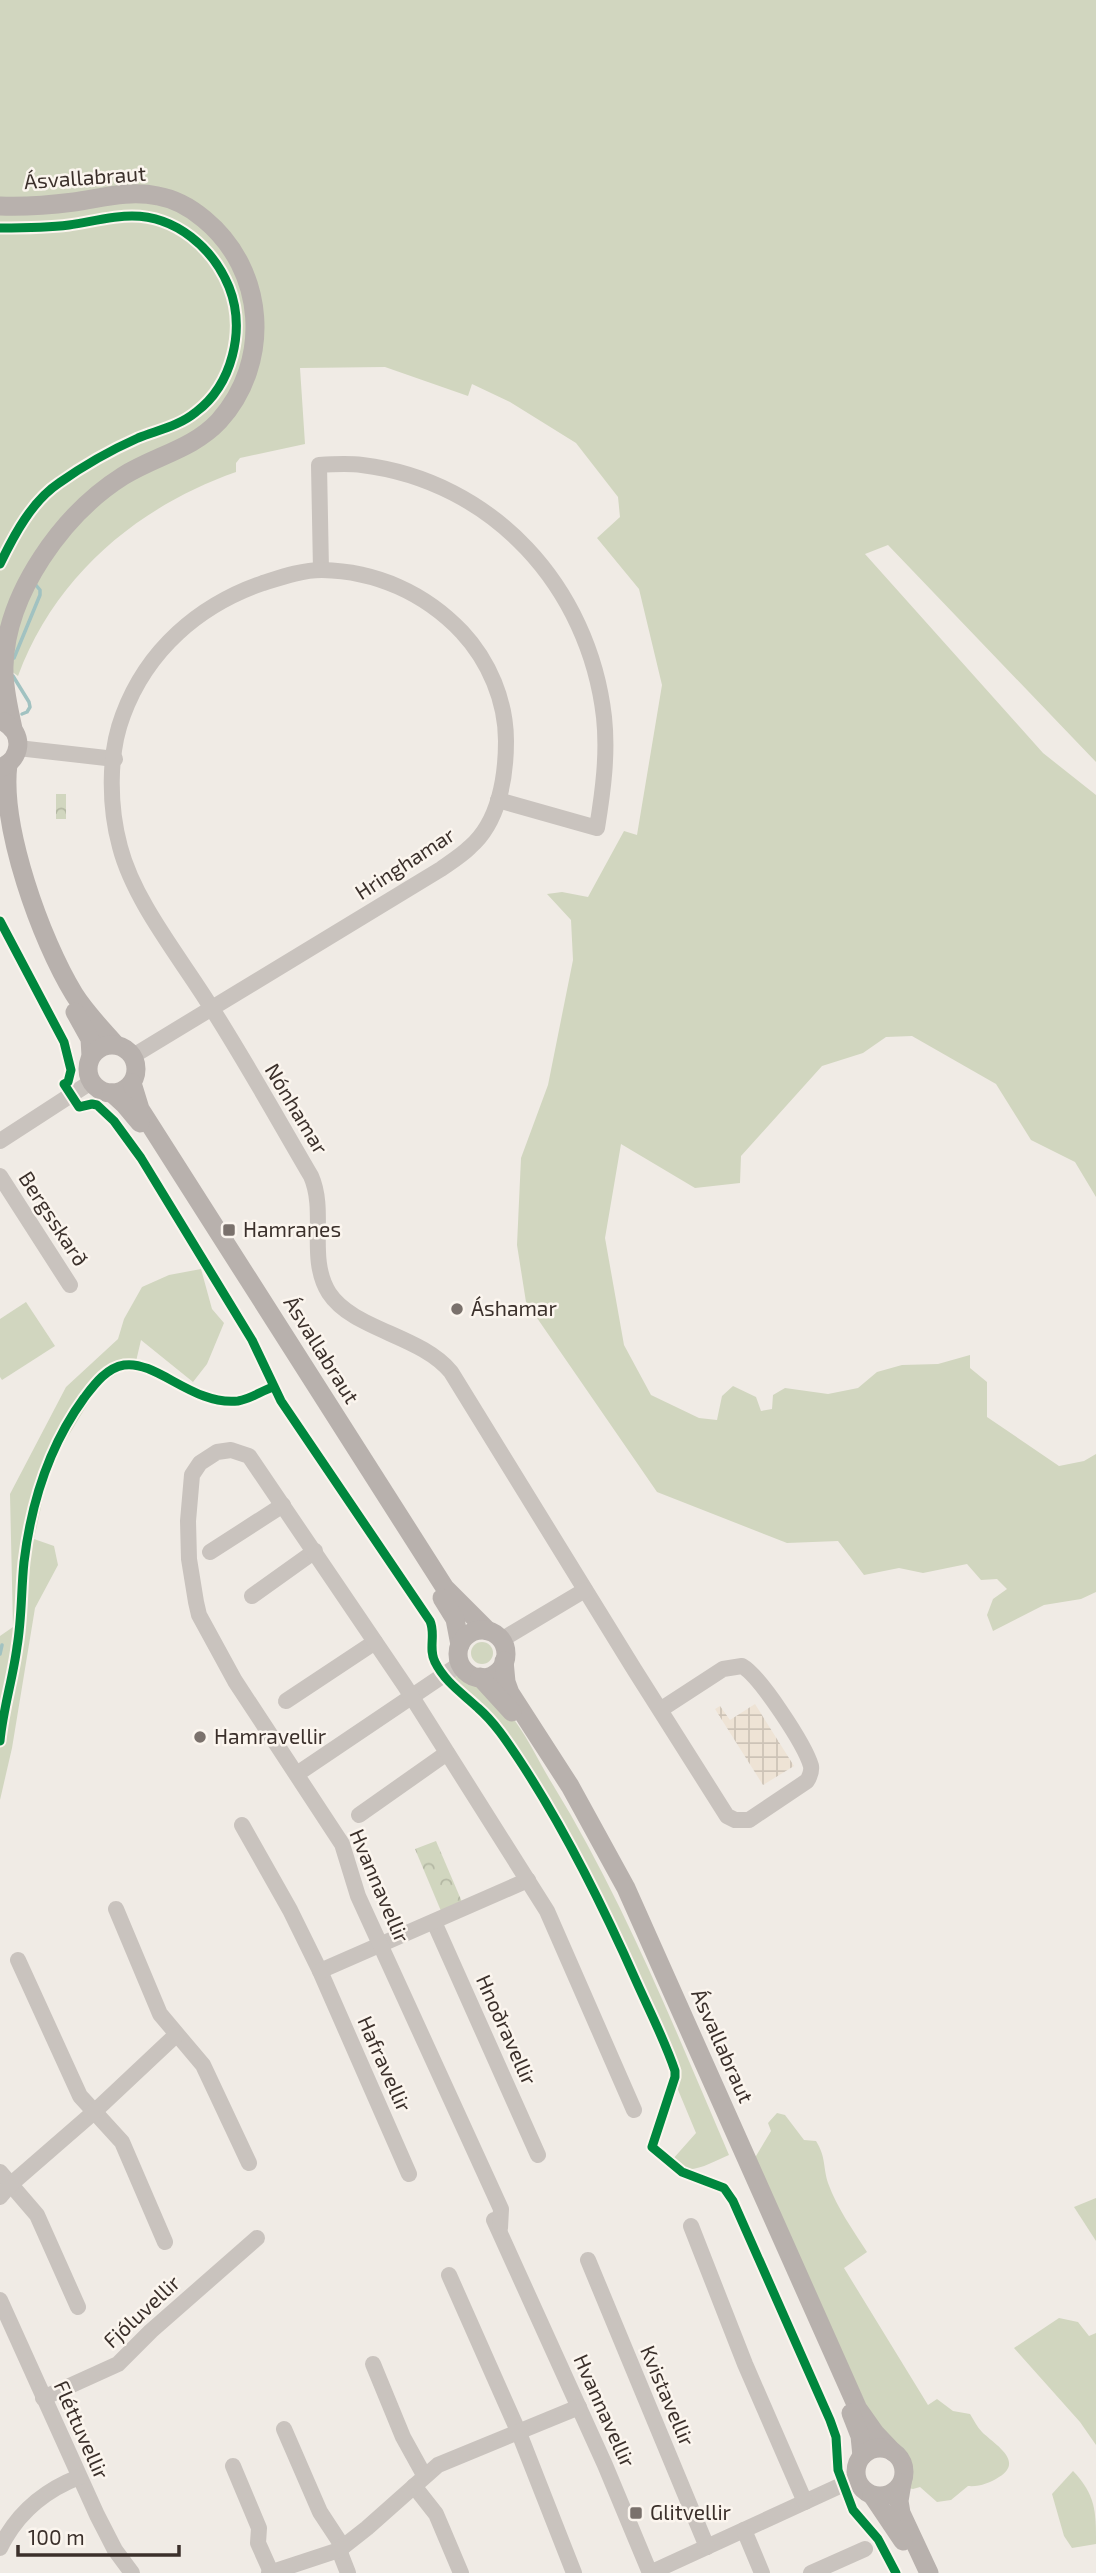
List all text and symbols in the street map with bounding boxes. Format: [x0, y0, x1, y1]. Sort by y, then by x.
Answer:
street label: Ásvallabraut [23, 160, 147, 193]
street label: Hringhamar [350, 821, 459, 904]
street label: Nónhamar [261, 1058, 334, 1158]
street label: Bergsskarð [14, 1166, 94, 1270]
place label: Hamranes [243, 1216, 341, 1241]
marker: Hamranes [221, 1222, 237, 1238]
street label: Ásvallabraut [279, 1291, 365, 1408]
place label: Áshamar [471, 1295, 557, 1320]
marker: Áshamar [449, 1301, 465, 1317]
place label: Hamravellir [214, 1723, 327, 1748]
marker: Hamravellir [192, 1729, 208, 1745]
street label: Hvannavellir [345, 1825, 416, 1946]
street label: Hnoðravellir [472, 1970, 543, 2089]
street label: Ásvallabraut [687, 1985, 760, 2106]
street label: Hafravellir [353, 2012, 418, 2116]
street label: Fjóluvellir [98, 2269, 185, 2353]
street label: Kvistavellir [636, 2341, 701, 2450]
street label: Hvannavellir [569, 2350, 642, 2471]
street label: Fléttuvellir [50, 2376, 115, 2483]
place label: Glitvellir [650, 2499, 732, 2524]
marker: Glitvellir [628, 2505, 644, 2521]
scale bar [18, 2514, 178, 2558]
text: 100 m [28, 2524, 85, 2549]

